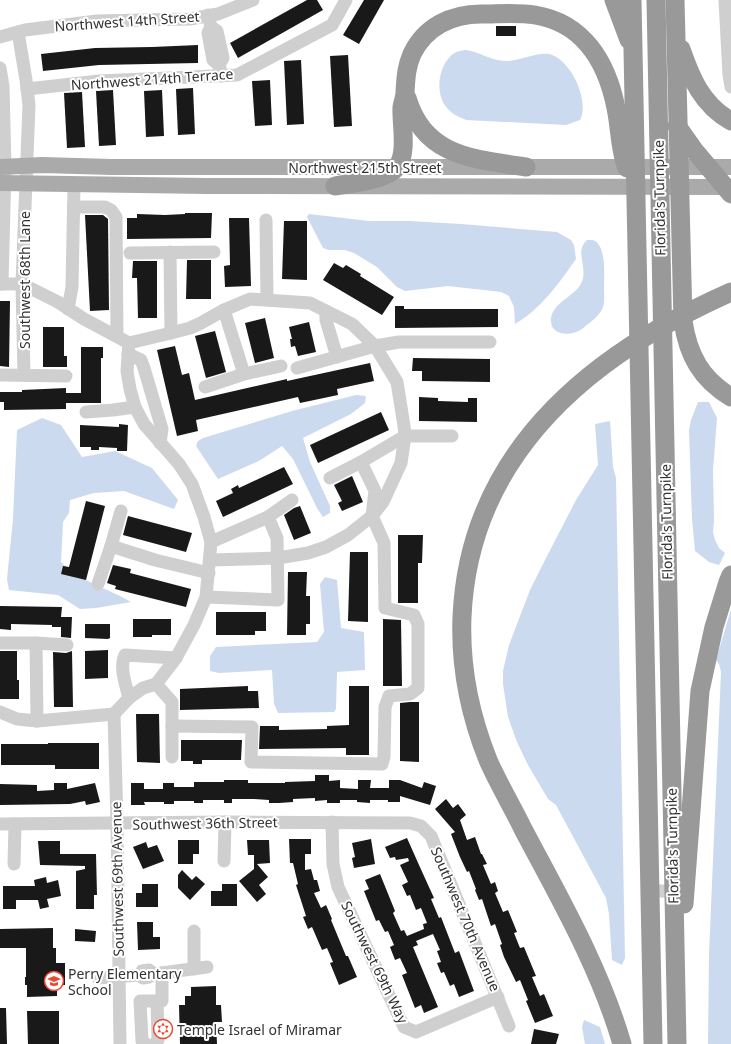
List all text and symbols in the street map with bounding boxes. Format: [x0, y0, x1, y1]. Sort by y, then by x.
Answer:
street label: Northwest 14th Street [54, 6, 200, 36]
street label: Northwest 214th Terrace [70, 64, 234, 94]
street label: Florida's Turnpike [648, 140, 670, 256]
street label: Northwest 215th Street [288, 158, 442, 177]
street label: Southwest 68th Lane [15, 211, 34, 349]
street label: Florida's Turnpike [655, 464, 677, 580]
street label: Florida's Turnpike [661, 788, 683, 904]
street label: Southwest 69th Avenue [106, 801, 128, 957]
street label: Southwest 36th Street [132, 812, 278, 834]
street label: Southwest 70th Avenue [427, 844, 505, 994]
street label: Southwest 69th Way [337, 898, 413, 1027]
place label: Perry Elementary School [68, 964, 182, 999]
school or university icon: Perry Elementary School [43, 970, 65, 992]
synagogue icon: Temple Israel of Miramar [152, 1018, 174, 1040]
place label: Temple Israel of Miramar [177, 1020, 342, 1039]

